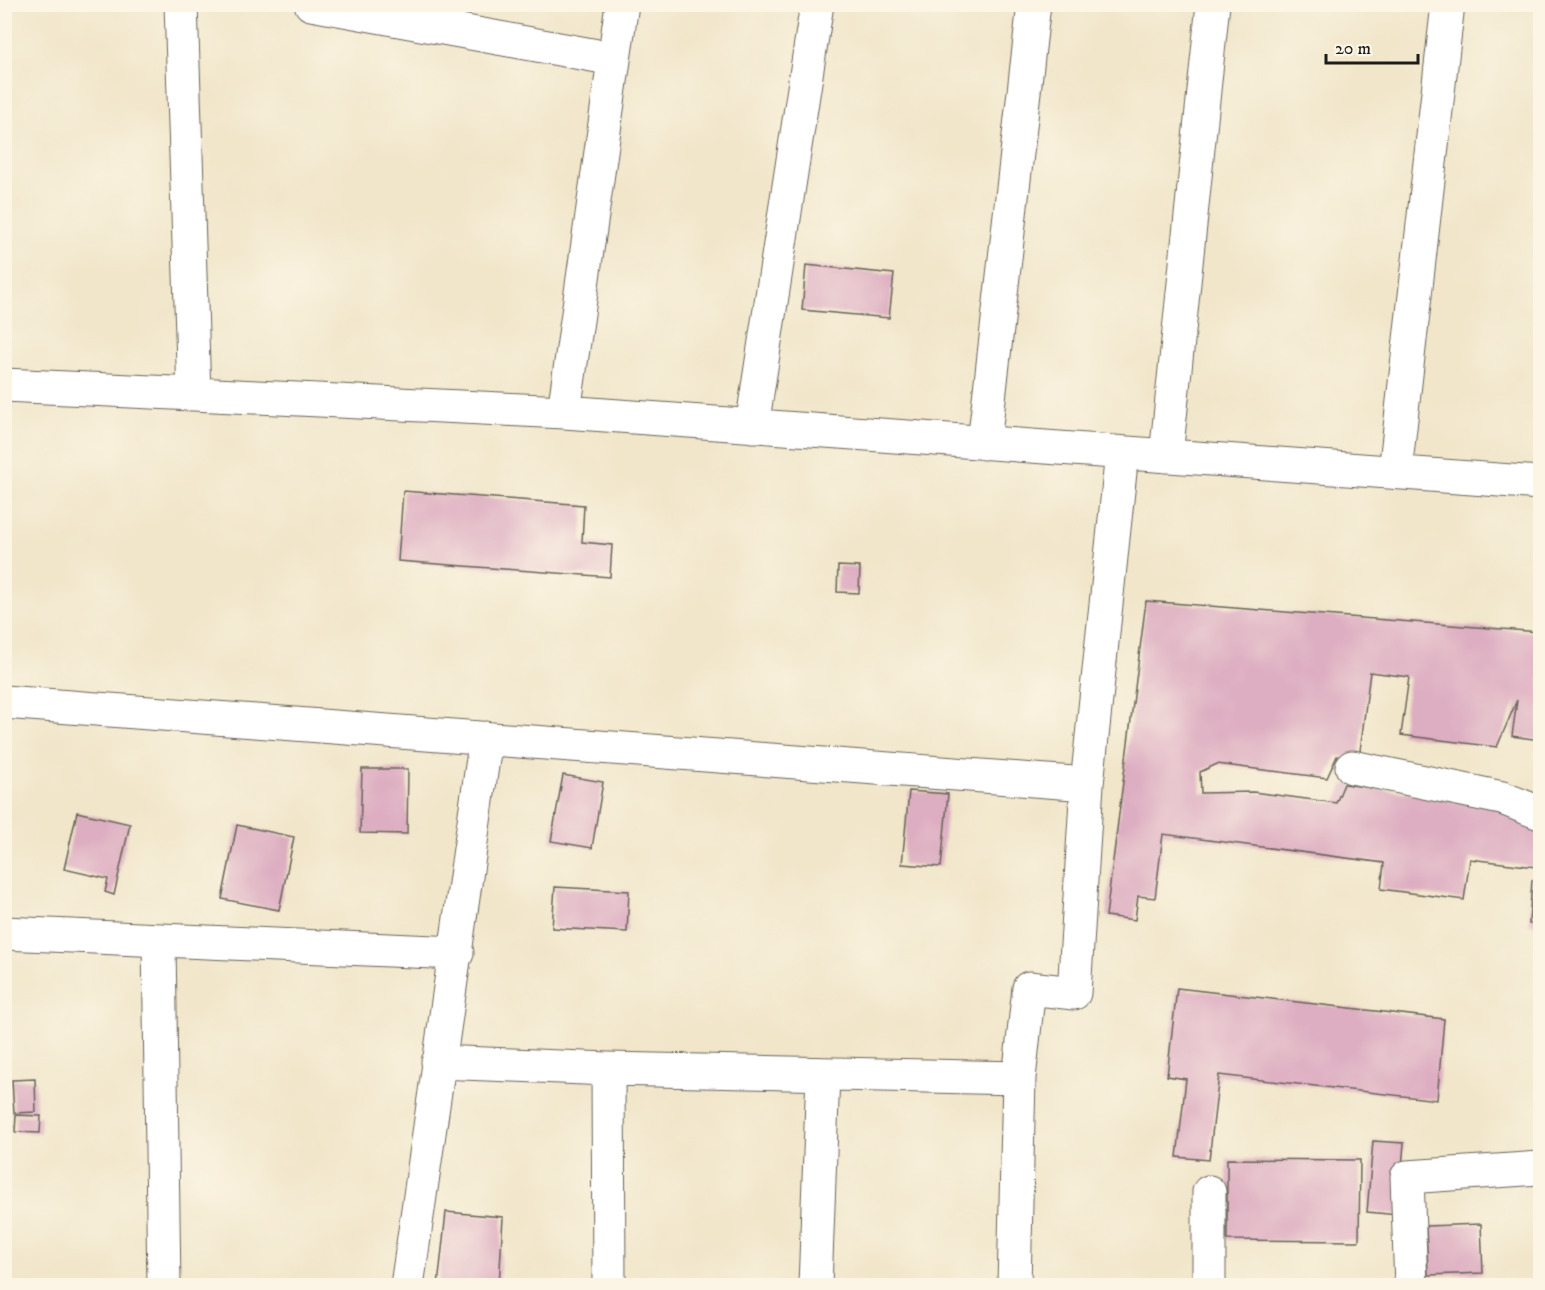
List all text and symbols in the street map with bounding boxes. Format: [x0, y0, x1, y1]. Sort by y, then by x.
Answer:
scale bar [1326, 27, 1418, 65]
text: 20 m [1335, 38, 1371, 60]

